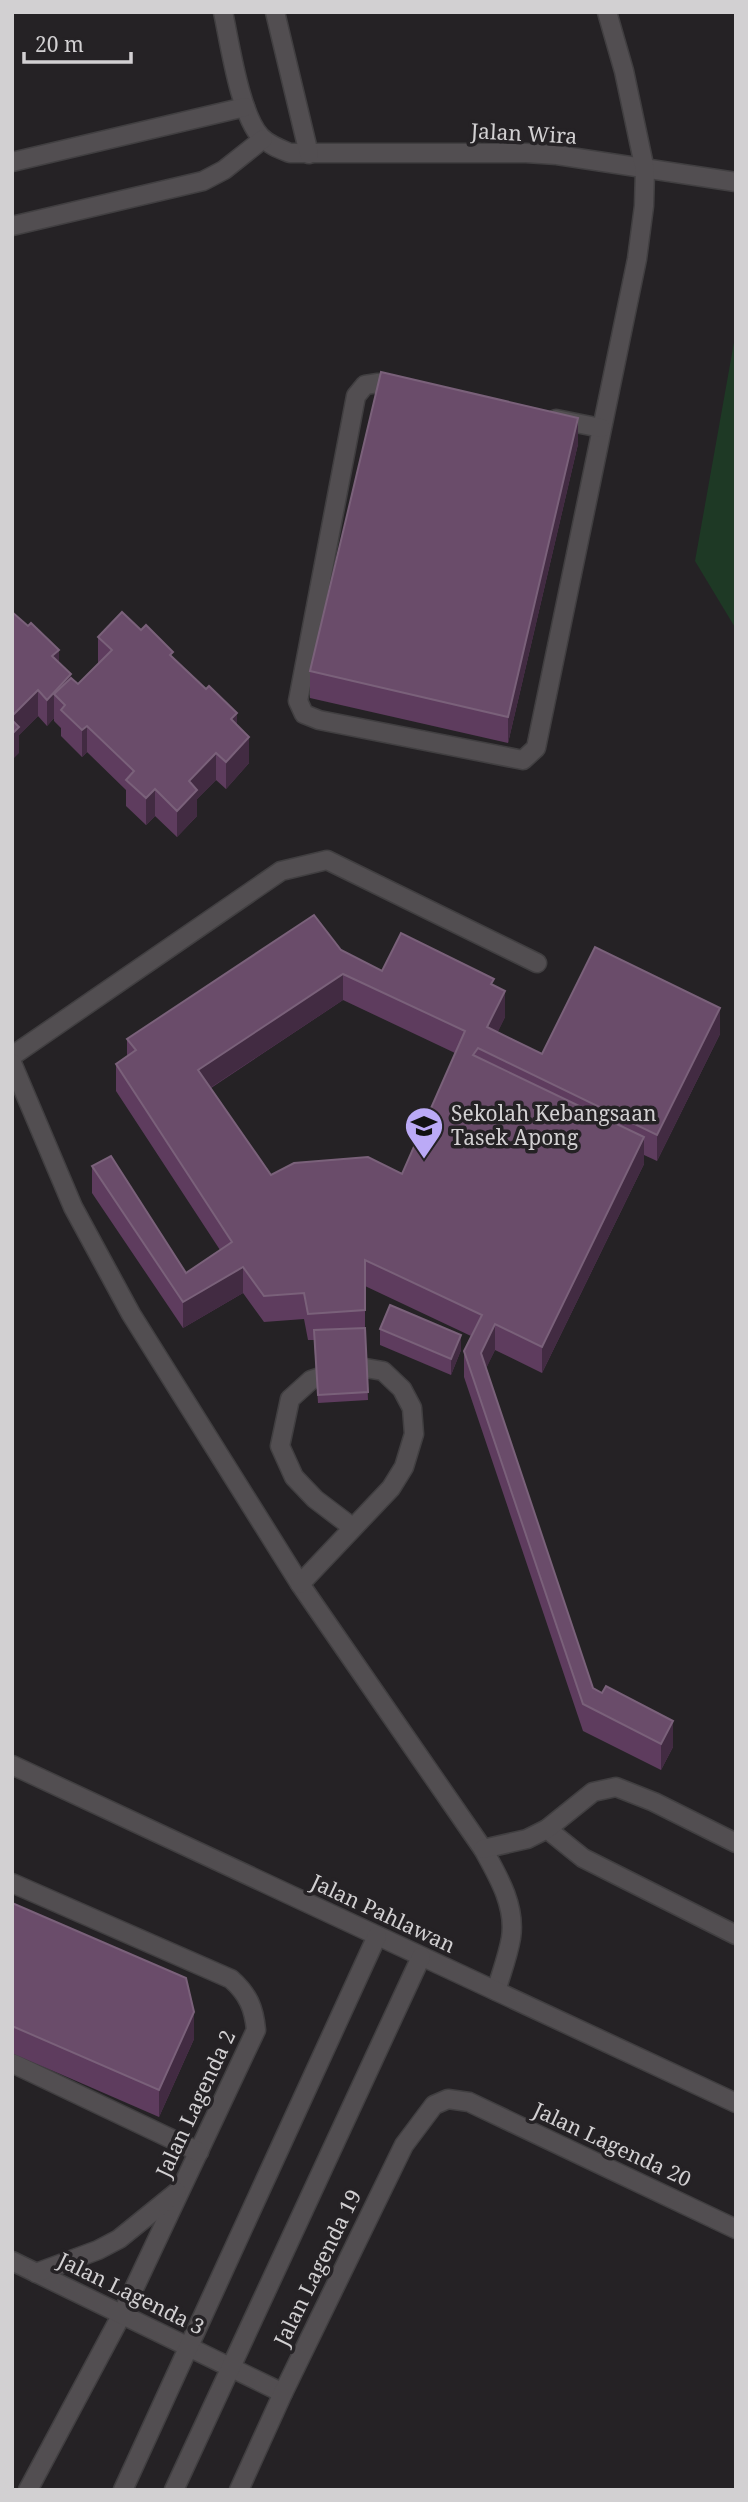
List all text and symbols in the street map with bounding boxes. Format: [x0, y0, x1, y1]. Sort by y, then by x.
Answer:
scale bar [24, 21, 131, 65]
text: 20 m [35, 30, 84, 58]
street label: Jalan Wira [469, 116, 578, 150]
place label: Sekolah Kebangsaan Tasek Apong [451, 1099, 657, 1151]
school or university icon: Sekolah Kebangsaan Tasek Apong [403, 1105, 445, 1160]
street label: Jalan Pahlawan [306, 1867, 460, 1959]
street label: Jalan Lagenda 2 [148, 2025, 241, 2183]
street label: Jalan Lagenda 20 [528, 2095, 696, 2193]
street label: Jalan Lagenda 19 [267, 2184, 367, 2352]
street label: Jalan Lagenda 3 [53, 2245, 209, 2341]

